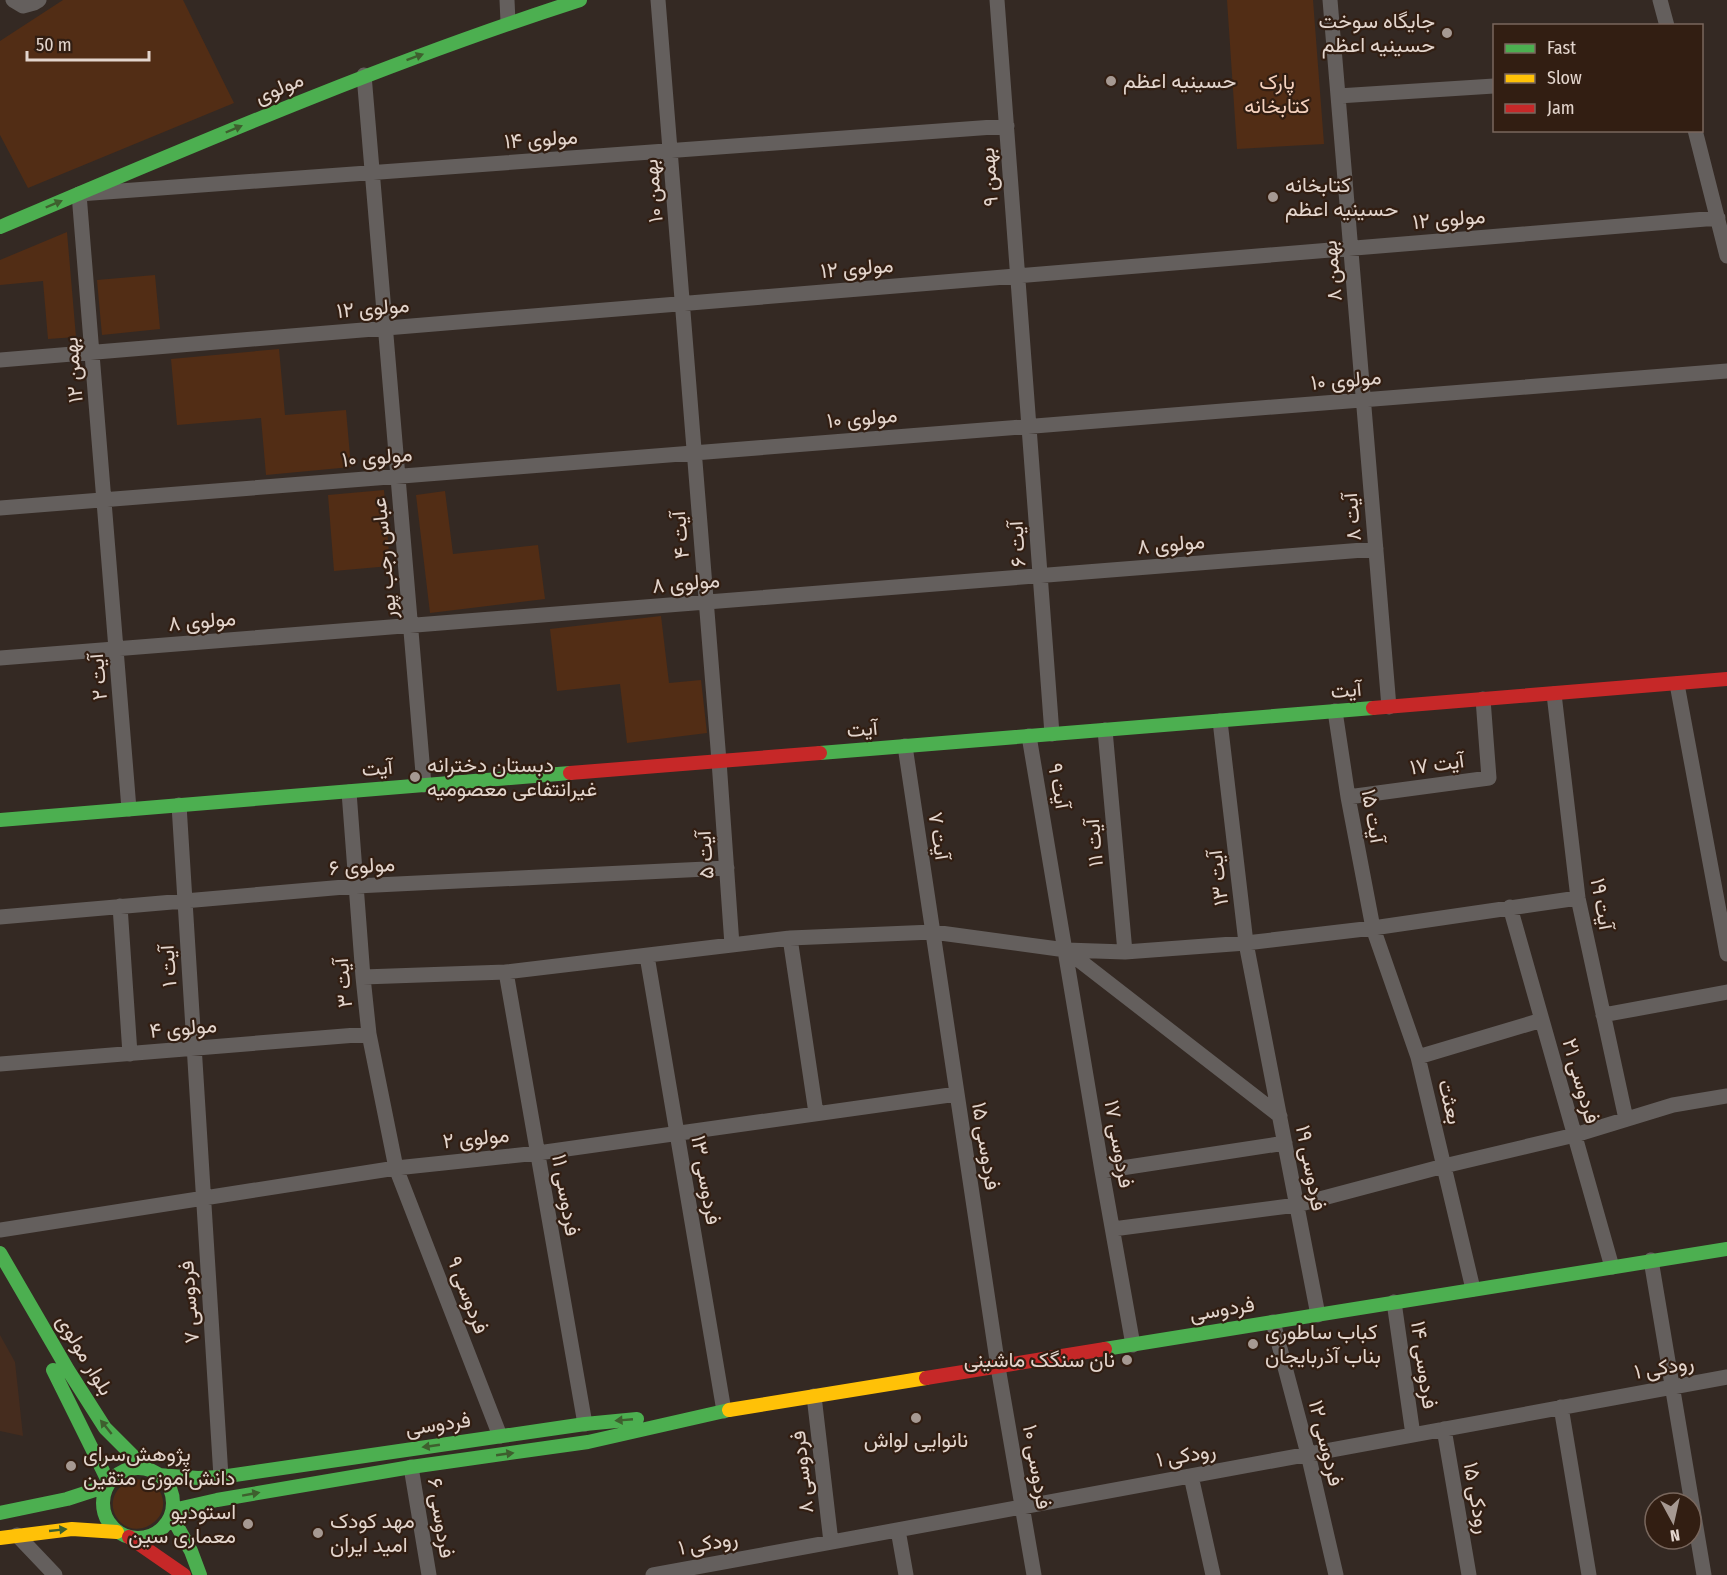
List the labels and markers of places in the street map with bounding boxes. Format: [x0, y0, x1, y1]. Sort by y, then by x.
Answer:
place label: جایگاه سوخت حسینیه اعظم [1318, 8, 1435, 59]
marker: جایگاه سوخت حسینیه اعظم [1440, 26, 1454, 40]
place label: حسینیه اعظم [1123, 68, 1236, 95]
marker: حسینیه اعظم [1104, 74, 1118, 88]
place label: کتابخانه حسینیه اعظم [1285, 172, 1398, 223]
marker: کتابخانه حسینیه اعظم [1266, 190, 1280, 204]
place label: دبستان دخترانه غیرانتفاعی معصومیه [427, 752, 597, 802]
marker: دبستان دخترانه غیرانتفاعی معصومیه [408, 770, 422, 784]
place label: کباب ساطوری بناب آذربایجان [1265, 1319, 1381, 1369]
marker: کباب ساطوری بناب آذربایجان [1246, 1337, 1260, 1351]
place label: نان سنگک ماشینی [964, 1347, 1115, 1373]
marker: نان سنگک ماشینی [1120, 1353, 1134, 1367]
marker: نانوایی لواش [909, 1411, 923, 1425]
place label: نانوایی لواش [864, 1427, 968, 1453]
place label: پژوهش‌سرای دانش‌آموزی متقین [83, 1441, 235, 1491]
marker: پژوهش‌سرای دانش‌آموزی متقین [64, 1459, 78, 1473]
place label: استودیو معماری سین [128, 1499, 236, 1549]
place label: مهد کودک امید ایران [330, 1508, 415, 1558]
marker: استودیو معماری سین [241, 1517, 255, 1531]
marker: مهد کودک امید ایران [311, 1526, 325, 1540]

